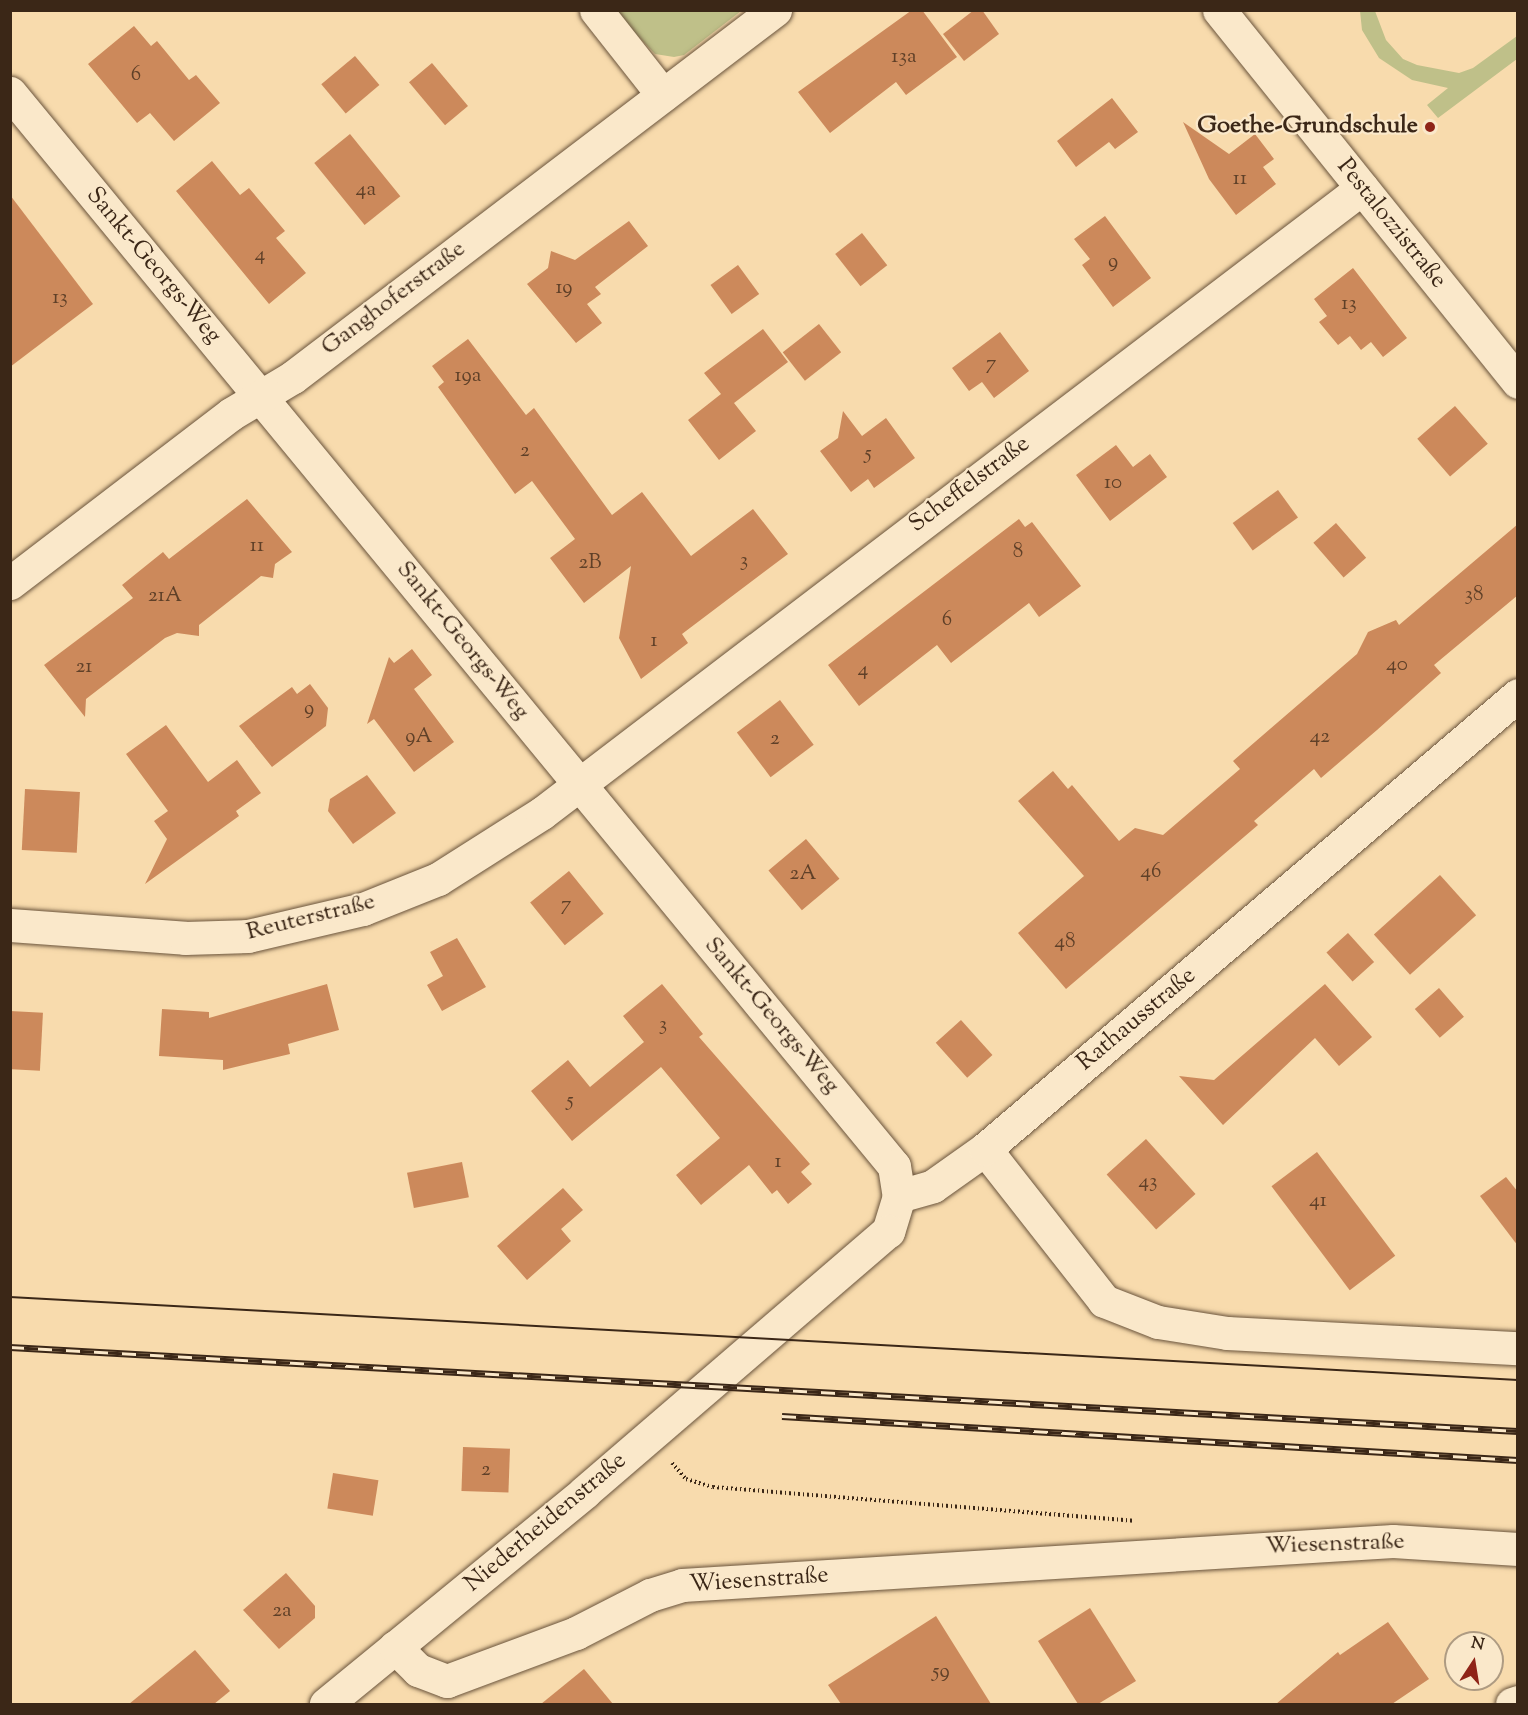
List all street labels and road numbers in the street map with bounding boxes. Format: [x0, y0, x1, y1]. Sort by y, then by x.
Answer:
street label: Pestalozzistraße [1330, 153, 1452, 295]
street label: Sankt-Georgs-Weg [79, 182, 227, 350]
street label: Ganghoferstraße [316, 235, 472, 363]
street label: Scheffelstraße [904, 430, 1036, 540]
street label: Sankt-Georgs-Weg [389, 556, 535, 726]
street label: Reuterstraße [244, 888, 378, 948]
street label: Sankt-Georgs-Weg [697, 932, 845, 1100]
street label: Rathausstraße [1072, 962, 1202, 1078]
street label: Niederheidenstraße [459, 1447, 633, 1599]
street label: Wiesenstraße [1265, 1528, 1405, 1562]
street label: Wiesenstraße [688, 1562, 830, 1600]

